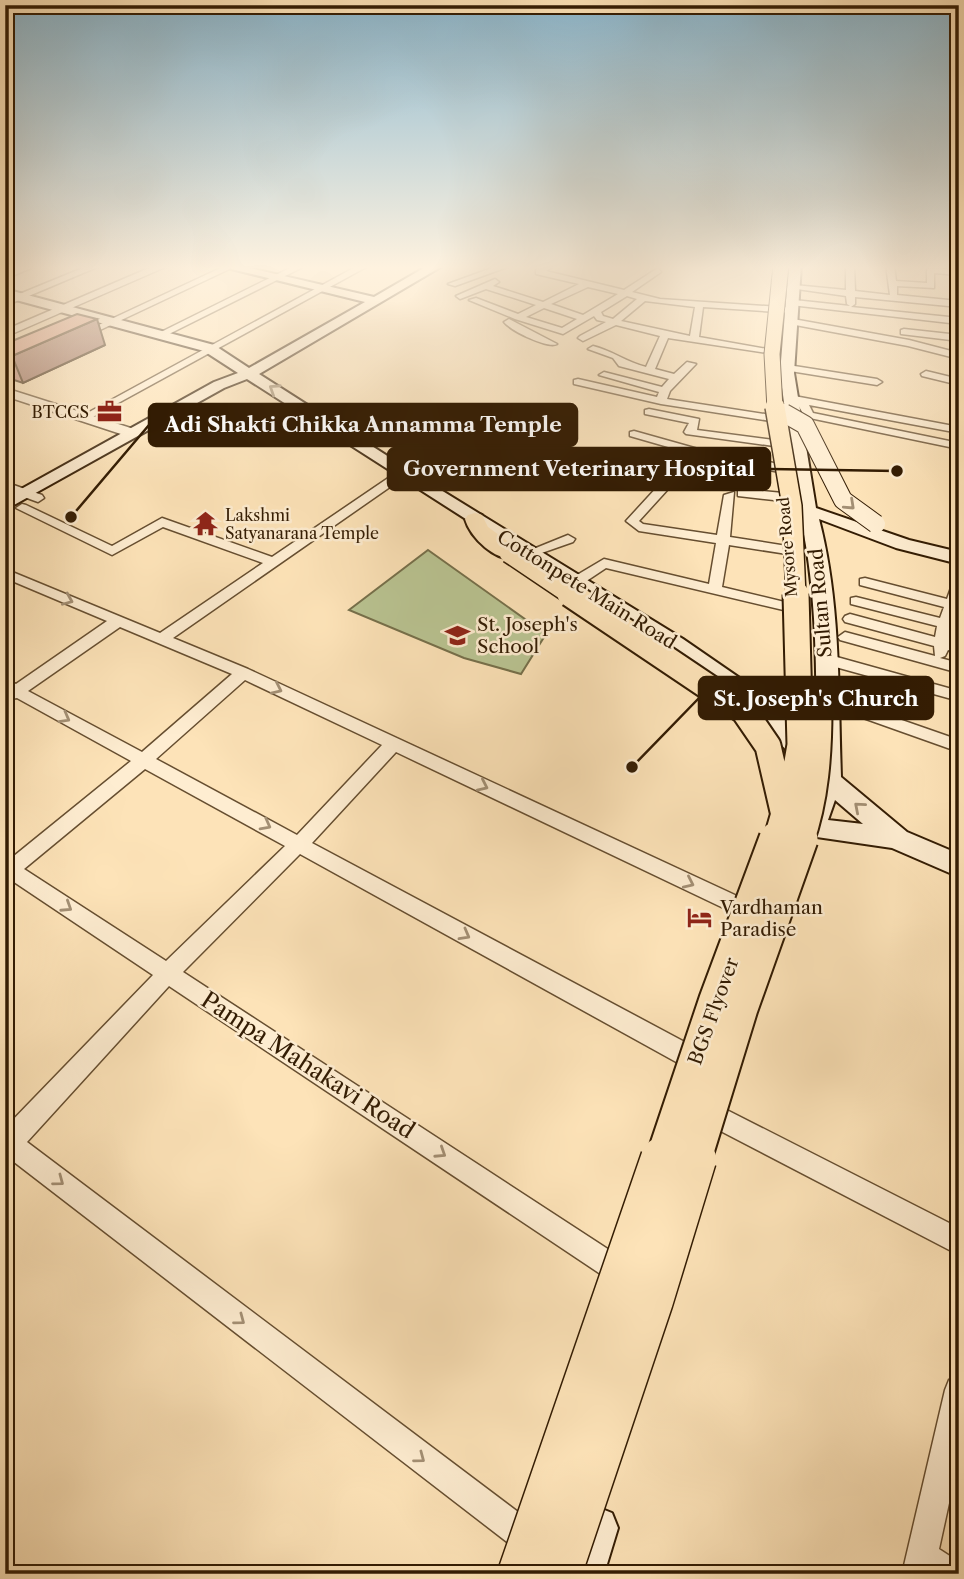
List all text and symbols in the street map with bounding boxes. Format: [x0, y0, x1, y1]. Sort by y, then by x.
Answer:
one-way arrow [269, 384, 282, 397]
office icon: BTCCS [95, 398, 123, 426]
place label: BTCCS [32, 402, 89, 422]
callout: Adi Shakti Chikka Annamma Temple [149, 404, 577, 446]
text: Adi Shakti Chikka Annamma Temple [163, 412, 562, 437]
callout: Government Veterinary Hospital [388, 448, 770, 490]
text: Government Veterinary Hospital [403, 456, 755, 481]
street label: Mysore Road [773, 496, 801, 598]
one-way arrow [842, 497, 855, 510]
place label: Lakshmi Satyanarana Temple [225, 505, 379, 543]
temple icon: Lakshmi Satyanarana Temple [191, 510, 219, 538]
street label: Cottonpete Main Road [493, 525, 681, 654]
street label: Sultan Road [804, 547, 837, 658]
one-way arrow [61, 592, 73, 606]
place label: St. Joseph's School [477, 613, 578, 658]
school or university icon: St. Joseph's School [443, 621, 471, 649]
callout: St. Joseph's Church [699, 677, 933, 719]
one-way arrow [270, 681, 282, 695]
text: St. Joseph's Church [713, 686, 919, 711]
one-way arrow [58, 710, 70, 723]
one-way arrow [476, 778, 488, 792]
one-way arrow [854, 803, 867, 815]
one-way arrow [258, 817, 271, 831]
one-way arrow [682, 874, 694, 888]
place label: Vardhaman Paradise [719, 896, 823, 941]
one-way arrow [59, 899, 72, 911]
hotel icon: Vardhaman Paradise [686, 904, 714, 932]
one-way arrow [458, 927, 470, 940]
street label: BGS Flyover [683, 954, 743, 1068]
street label: Pampa Mahakavi Road [196, 985, 420, 1145]
one-way arrow [433, 1145, 446, 1158]
one-way arrow [52, 1173, 64, 1186]
one-way arrow [232, 1311, 245, 1324]
one-way arrow [413, 1450, 425, 1463]

